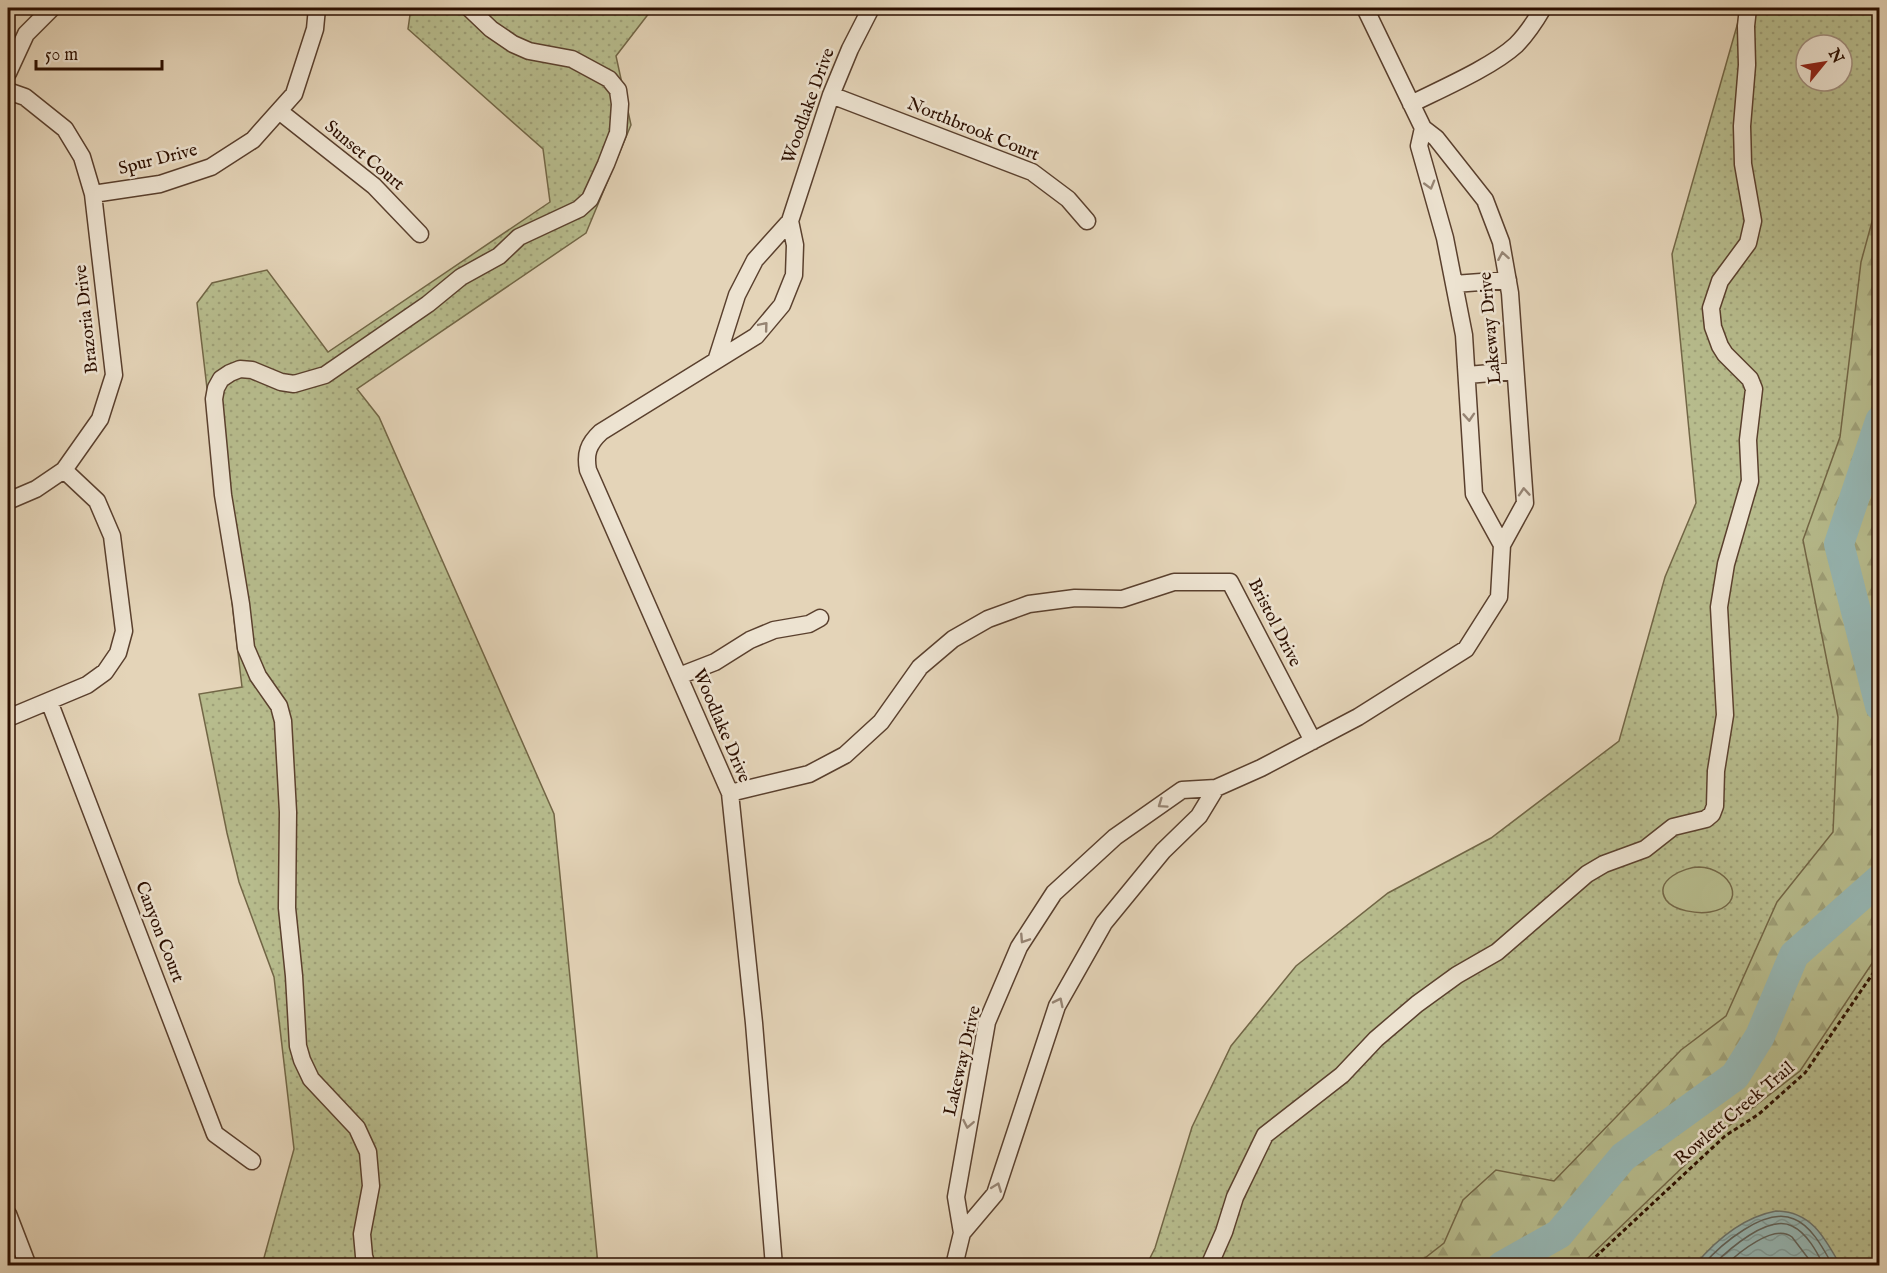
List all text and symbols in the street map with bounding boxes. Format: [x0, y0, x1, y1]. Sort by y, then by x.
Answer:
scale bar [36, 33, 162, 71]
north arrow [1794, 33, 1854, 93]
text: 50 m [45, 44, 78, 67]
street label: Woodlake Drive [777, 45, 841, 167]
text: N [1823, 45, 1847, 68]
street label: Northbrook Court [903, 93, 1043, 167]
street label: Sunset Court [319, 116, 409, 196]
street label: Spur Drive [116, 139, 200, 181]
one-way arrow [1423, 179, 1435, 189]
one-way arrow [1498, 252, 1510, 261]
street label: Brazoria Drive [70, 263, 104, 375]
street label: Lakeway Drive [1475, 271, 1507, 385]
one-way arrow [757, 322, 768, 333]
one-way arrow [1463, 413, 1476, 422]
one-way arrow [1518, 488, 1531, 497]
street label: Bristol Drive [1242, 575, 1306, 671]
street label: Woodlake Drive [687, 666, 755, 786]
one-way arrow [1158, 797, 1169, 808]
street label: Canyon Court [129, 878, 189, 986]
one-way arrow [1020, 932, 1031, 943]
one-way arrow [1052, 998, 1064, 1009]
street label: Lakeway Drive [939, 1004, 987, 1118]
street label: Rowlett Creek Trail [1670, 1057, 1800, 1171]
one-way arrow [962, 1119, 975, 1129]
one-way arrow [990, 1182, 1002, 1193]

